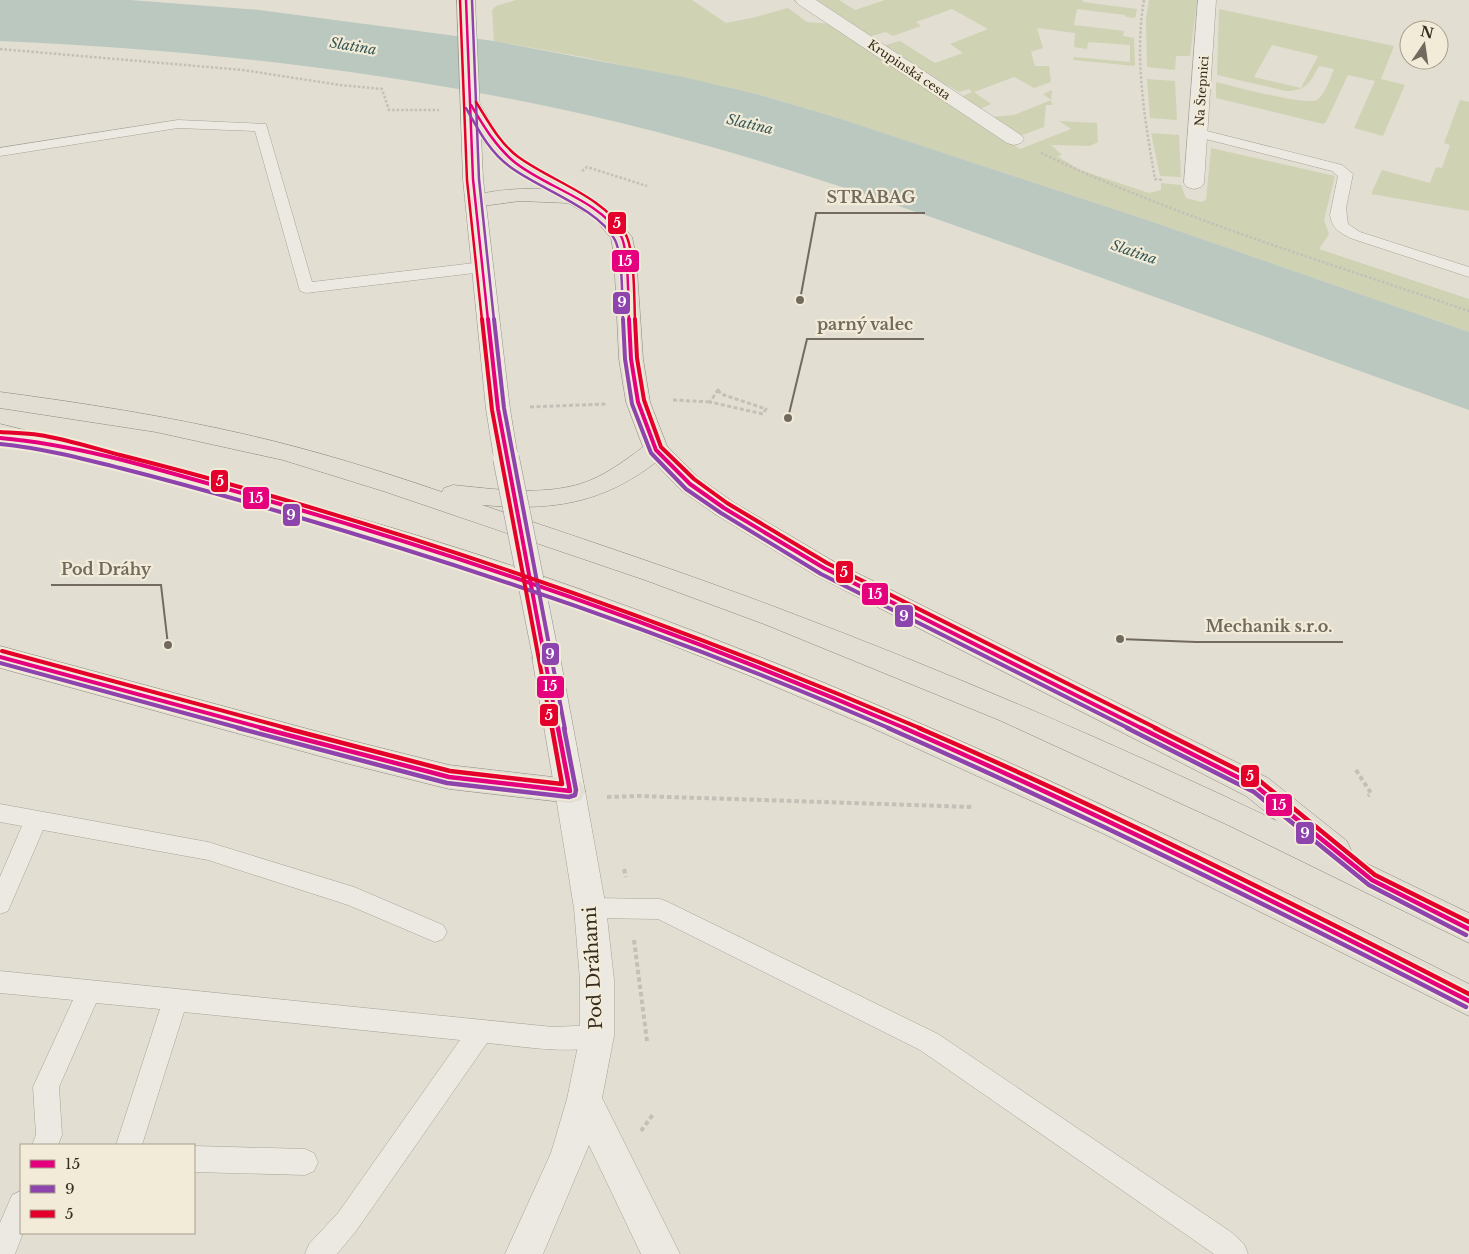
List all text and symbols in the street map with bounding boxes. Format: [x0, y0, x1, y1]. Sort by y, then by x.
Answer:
north arrow [1399, 20, 1449, 70]
text: N [1418, 22, 1435, 43]
water label: Slatina [328, 33, 378, 59]
street label: Krupinská cesta [865, 36, 954, 103]
street label: Na Štepnici [1191, 55, 1211, 127]
water label: Slatina [725, 110, 775, 138]
callout: STRABAG [816, 182, 925, 213]
text: STRABAG [827, 187, 915, 207]
line badge: 5 [607, 211, 627, 235]
text: 5 [613, 214, 621, 232]
water label: Slatina [1109, 236, 1159, 268]
line badge: 15 [611, 249, 640, 273]
text: 15 [618, 252, 632, 270]
line badge: 9 [612, 291, 631, 315]
text: 9 [617, 293, 627, 311]
callout: parný valec [807, 308, 924, 339]
text: parný valec [817, 314, 913, 334]
line badge: 5 [210, 469, 229, 493]
text: 5 [216, 472, 224, 490]
line badge: 15 [242, 486, 270, 510]
text: 15 [249, 489, 263, 507]
line badge: 9 [282, 503, 301, 527]
text: 9 [286, 506, 296, 524]
callout: Pod Dráhy [51, 554, 161, 585]
text: Pod Dráhy [61, 559, 152, 579]
line badge: 5 [835, 560, 854, 584]
text: 5 [840, 563, 848, 581]
line badge: 15 [861, 582, 889, 606]
text: 15 [868, 585, 882, 603]
line badge: 9 [894, 604, 914, 628]
text: 9 [899, 607, 909, 625]
callout: Mechanik s.r.o. [1196, 611, 1343, 642]
text: Mechanik s.r.o. [1205, 616, 1333, 636]
line badge: 9 [541, 642, 560, 666]
text: 9 [545, 645, 555, 663]
line badge: 15 [536, 675, 565, 699]
text: 15 [543, 677, 557, 695]
line badge: 5 [539, 703, 559, 727]
text: 5 [545, 706, 553, 724]
line badge: 5 [1240, 764, 1260, 788]
text: 5 [1246, 767, 1254, 785]
line badge: 15 [1265, 793, 1293, 817]
text: 15 [1272, 796, 1286, 814]
line badge: 9 [1295, 821, 1315, 845]
text: 9 [1300, 824, 1310, 842]
street label: Pod Dráhami [579, 906, 607, 1030]
legend [20, 1144, 195, 1234]
text: 15 [65, 1154, 80, 1173]
text: 9 [65, 1179, 75, 1198]
text: 5 [65, 1204, 74, 1223]

